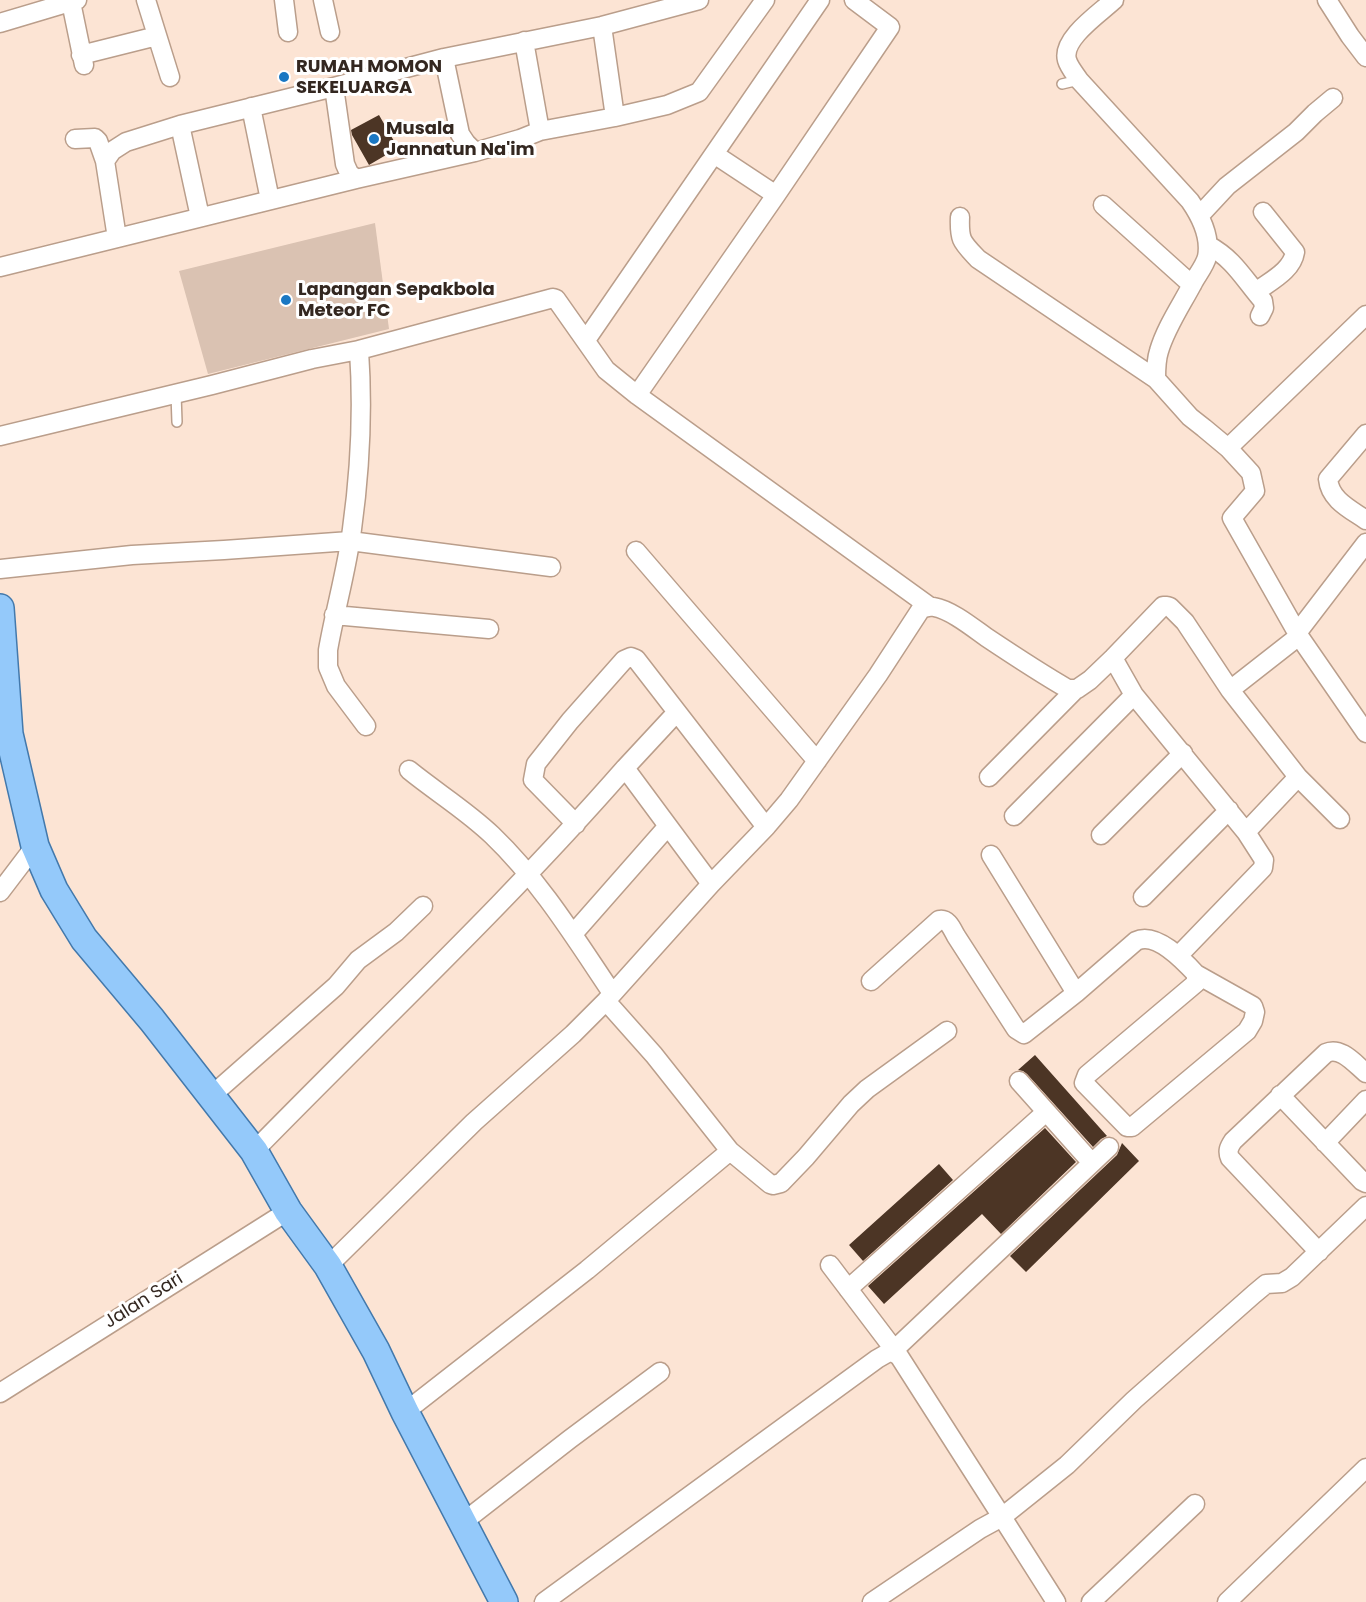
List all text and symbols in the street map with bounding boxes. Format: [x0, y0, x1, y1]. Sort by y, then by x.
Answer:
place label: RUMAH MOMON SEKELUARGA [296, 56, 442, 98]
marker: RUMAH MOMON SEKELUARGA [277, 70, 291, 84]
place label: Musala Jannatun Na'im [386, 118, 535, 160]
marker: Musala Jannatun Na'im [367, 132, 381, 146]
place label: Lapangan Sepakbola Meteor FC [298, 279, 495, 322]
marker: Lapangan Sepakbola Meteor FC [279, 293, 293, 307]
street label: Jalan Sari [101, 1268, 187, 1334]

